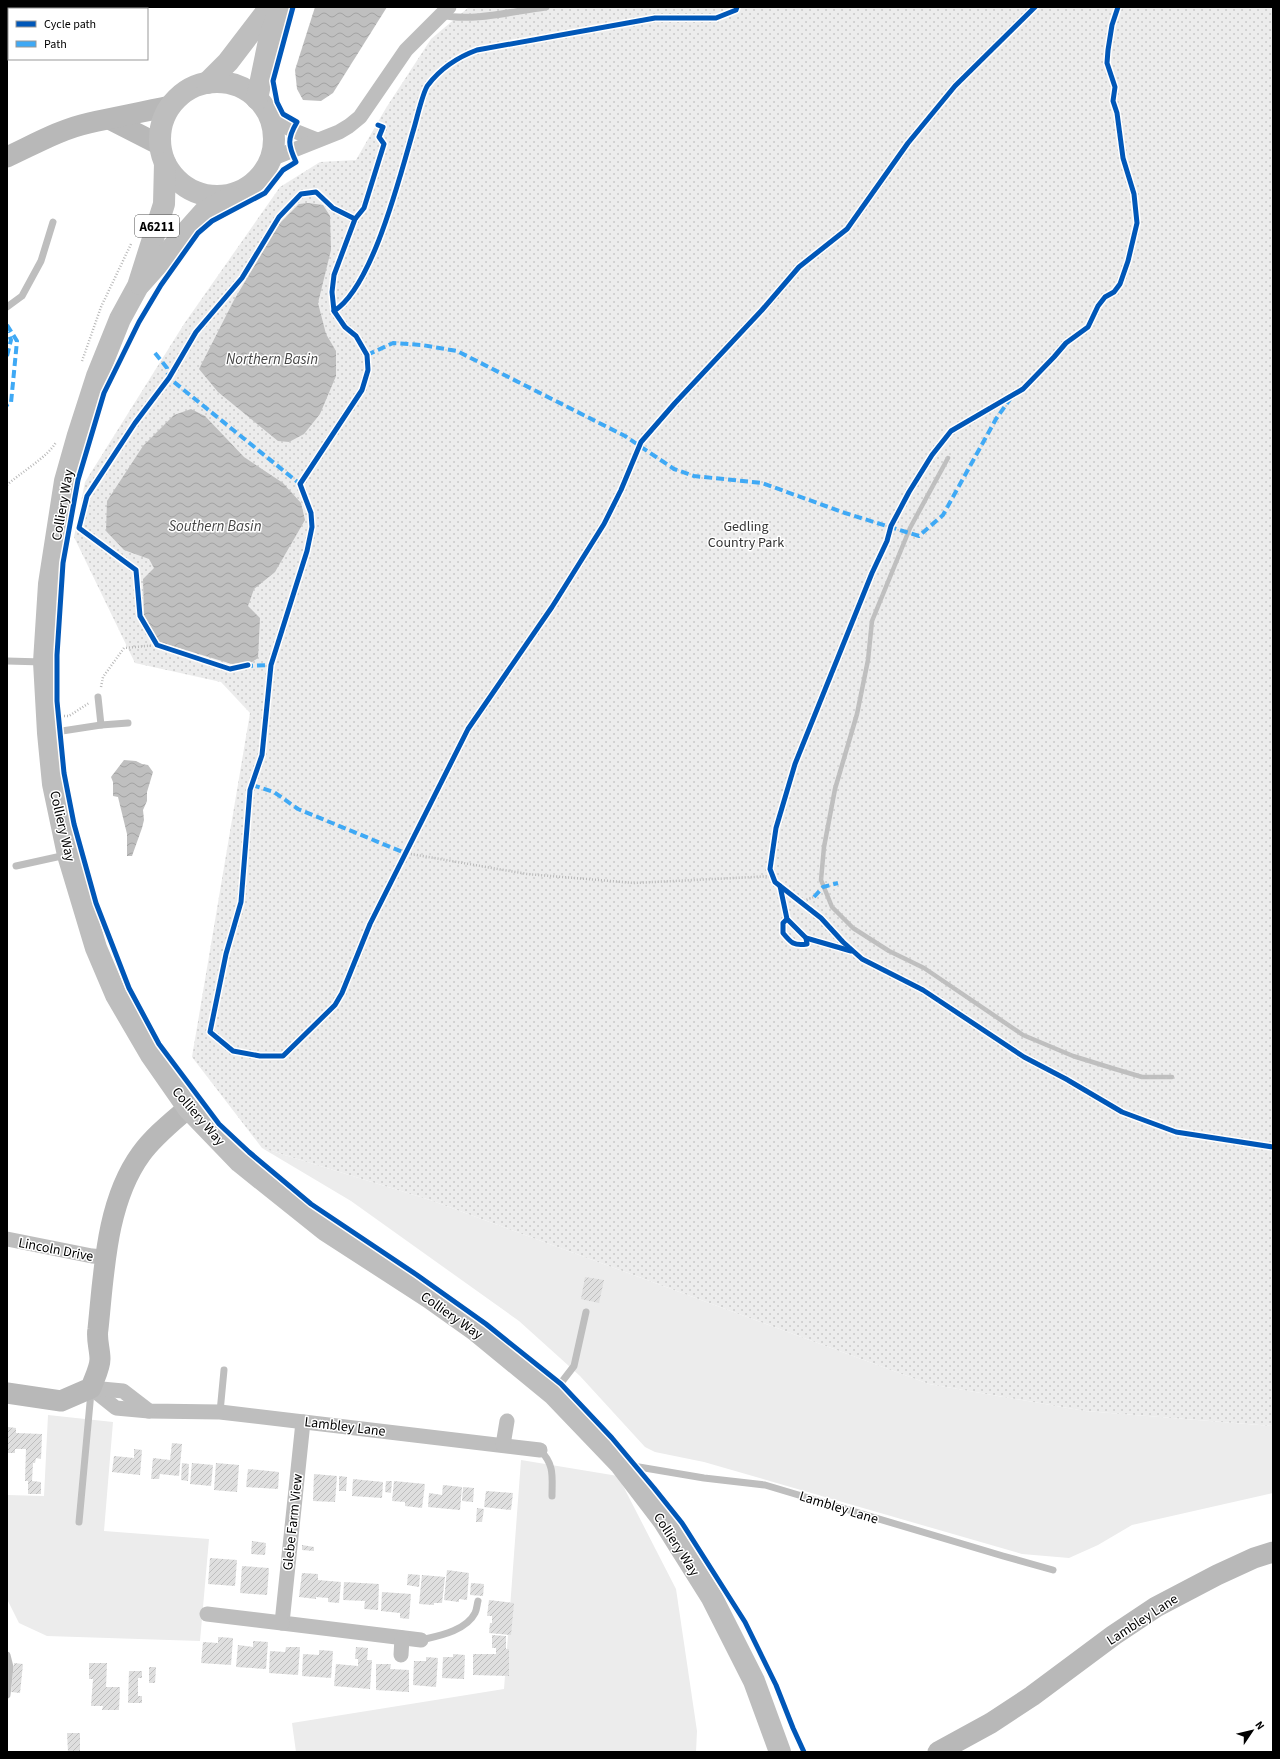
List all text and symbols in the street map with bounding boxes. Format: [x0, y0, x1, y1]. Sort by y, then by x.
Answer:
legend [8, 8, 148, 60]
text: Cycle path [44, 16, 96, 33]
text: Path [44, 36, 67, 53]
road number: A6211 [135, 215, 179, 237]
water label: Northern Basin [226, 349, 318, 370]
street label: Colliery Way [47, 468, 79, 542]
water label: Southern Basin [168, 516, 262, 537]
park label: Gedling Country Park [708, 517, 784, 553]
street label: Colliery Way [44, 789, 80, 864]
street label: Colliery Way [167, 1083, 230, 1151]
street label: Lincoln Drive [17, 1233, 95, 1267]
street label: Colliery Way [416, 1287, 487, 1345]
street label: Lambley Lane [303, 1412, 387, 1442]
street label: Glebe Farm View [278, 1473, 308, 1571]
street label: Lambley Lane [797, 1486, 881, 1529]
street label: Colliery Way [648, 1509, 704, 1581]
street label: Lambley Lane [1103, 1589, 1182, 1650]
north arrow [1232, 1711, 1272, 1751]
text: N [1252, 1718, 1268, 1733]

